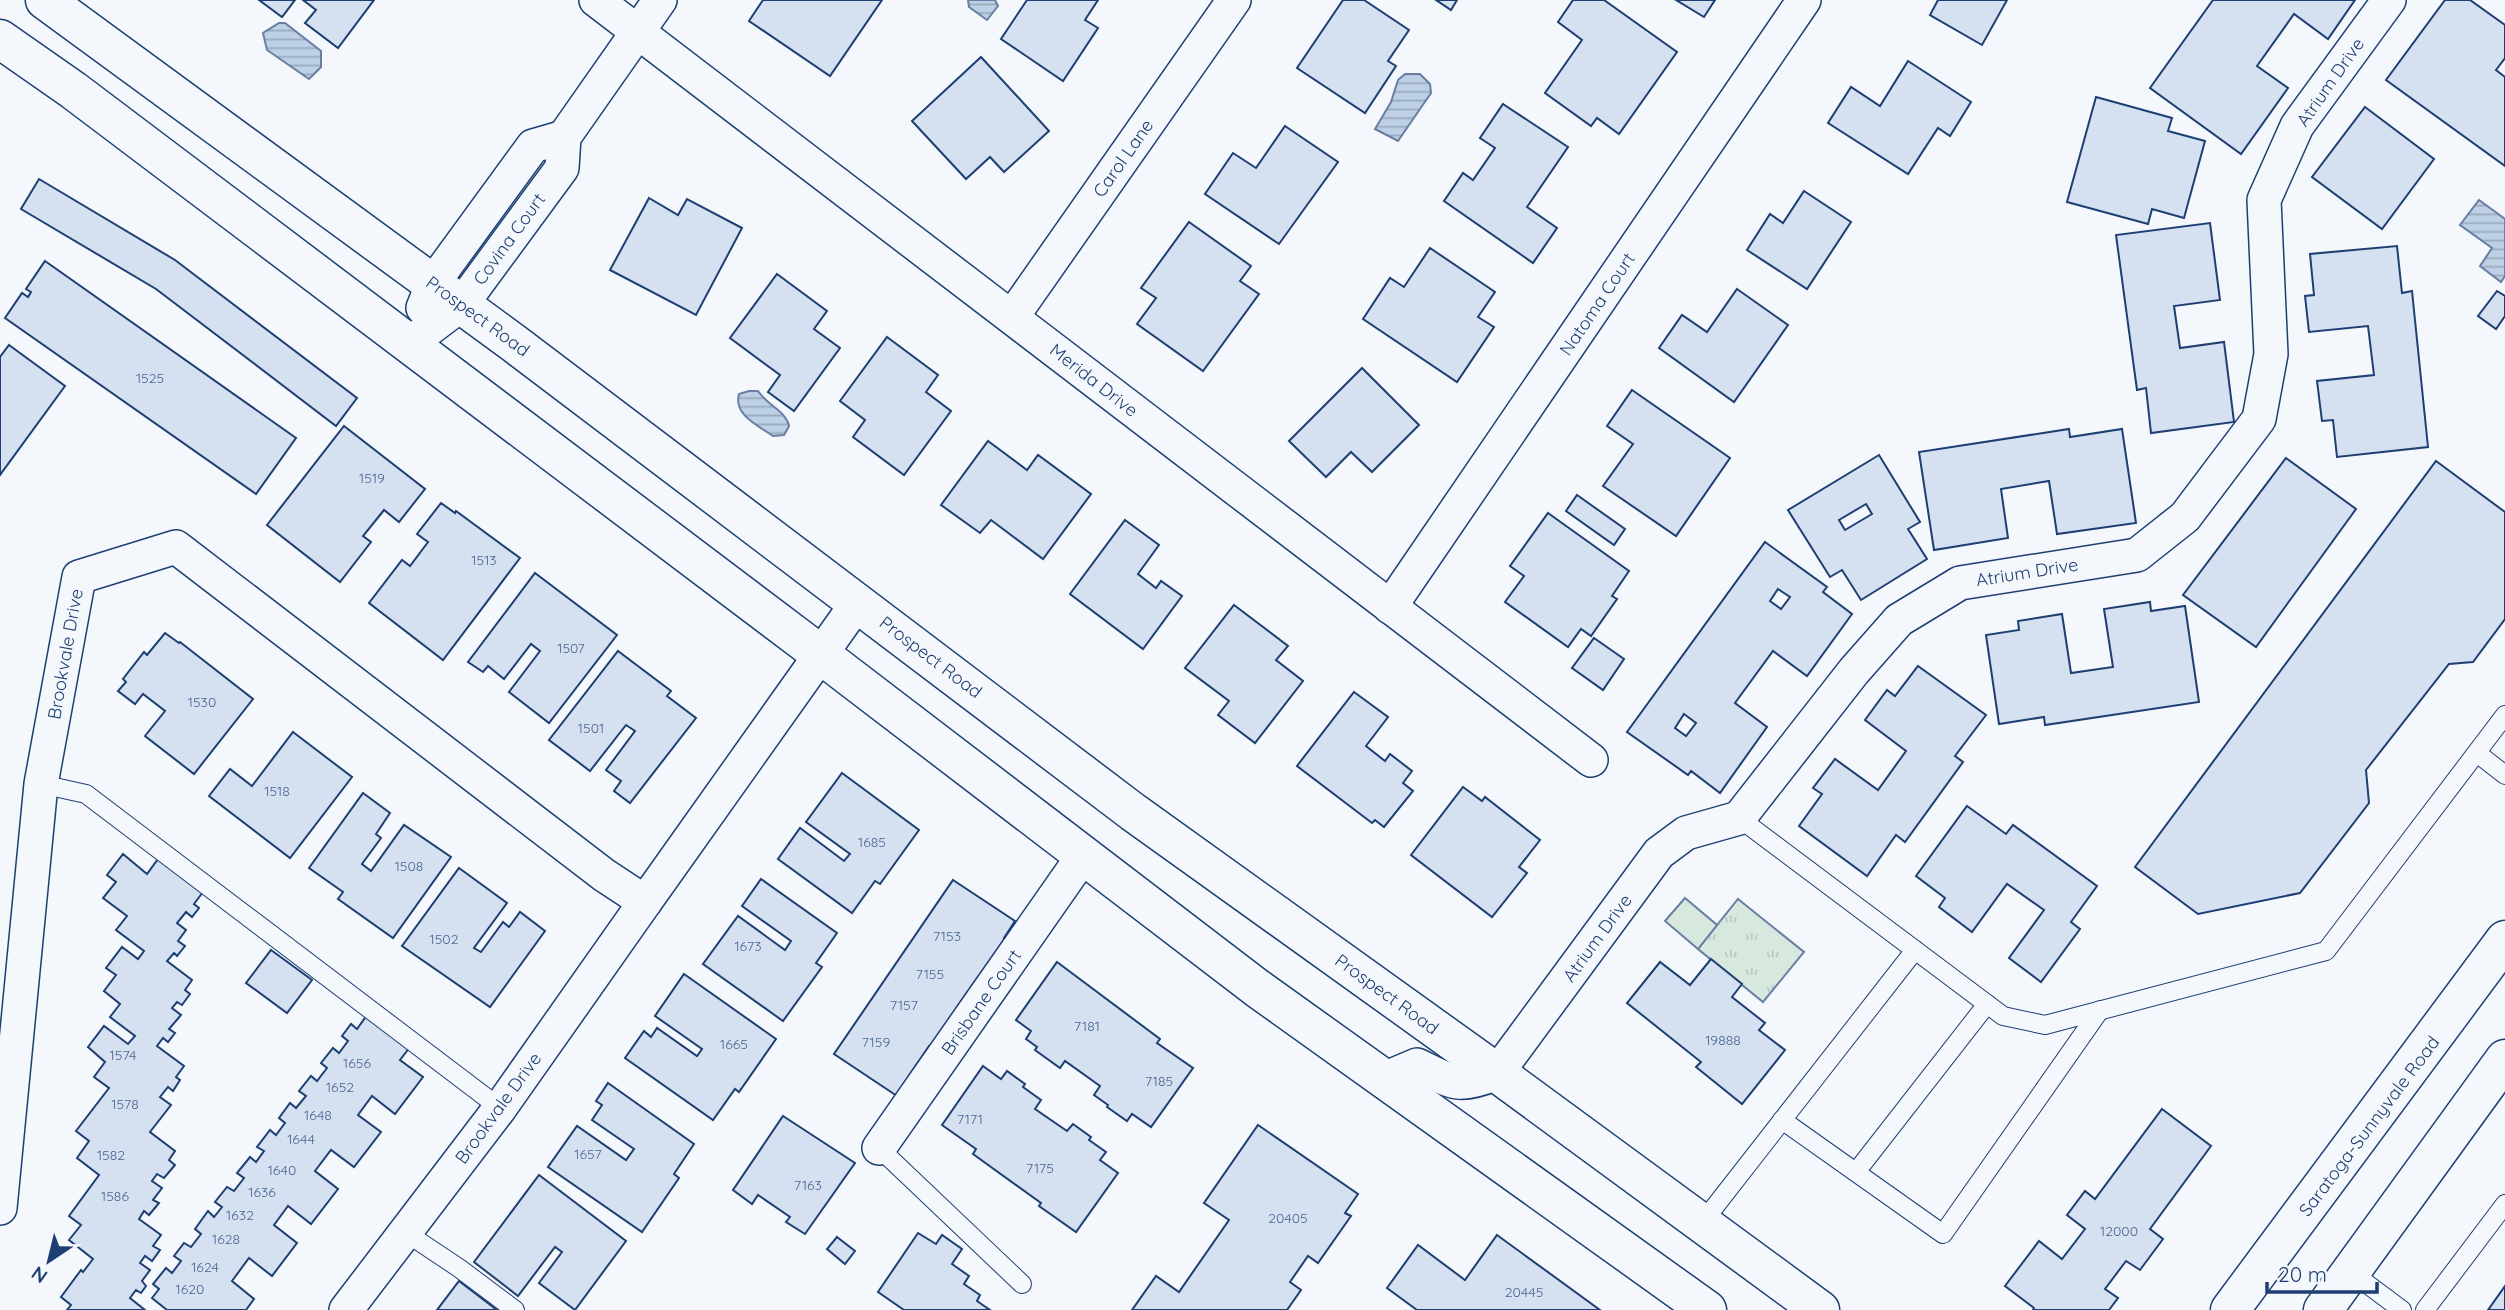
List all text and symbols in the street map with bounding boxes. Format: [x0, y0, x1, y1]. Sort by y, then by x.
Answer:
street label: Atrium Drive [2291, 33, 2369, 131]
street label: Carol Lane [1088, 114, 1158, 202]
street label: Covina Court [468, 189, 550, 289]
street label: Natoma Court [1554, 248, 1640, 360]
street label: Prospect Road [422, 271, 534, 361]
street label: Merida Drive [1045, 338, 1143, 422]
house number: 1525 [136, 369, 164, 387]
house number: 1519 [359, 469, 385, 487]
house number: 1513 [471, 551, 497, 569]
street label: Atrium Drive [1974, 553, 2080, 591]
street label: Brookvale Drive [42, 587, 88, 721]
street label: Prospect Road [875, 611, 987, 703]
house number: 1507 [557, 639, 585, 657]
house number: 1530 [188, 693, 216, 711]
house number: 1501 [578, 719, 604, 737]
house number: 1518 [264, 782, 290, 800]
house number: 1685 [858, 833, 886, 851]
house number: 1508 [395, 857, 423, 875]
street label: Atrium Drive [1557, 889, 1637, 987]
house number: 7153 [933, 927, 961, 945]
house number: 1502 [430, 930, 459, 948]
house number: 1673 [734, 937, 762, 955]
street label: Brisbane Court [936, 945, 1026, 1059]
street label: Prospect Road [1331, 949, 1443, 1039]
house number: 7155 [916, 965, 944, 983]
house number: 7157 [890, 996, 918, 1014]
house number: 7181 [1074, 1017, 1100, 1035]
house number: 19888 [1705, 1031, 1741, 1049]
street label: Saratoga-Sunnyvale Road [2294, 1031, 2444, 1221]
house number: 7159 [862, 1033, 890, 1051]
house number: 1665 [720, 1035, 748, 1053]
house number: 1574 [110, 1046, 136, 1064]
street label: Brookvale Drive [450, 1048, 546, 1168]
house number: 1656 [343, 1054, 371, 1072]
house number: 7185 [1145, 1072, 1173, 1090]
house number: 1652 [326, 1078, 354, 1096]
house number: 1578 [111, 1095, 139, 1113]
house number: 1648 [304, 1106, 332, 1124]
house number: 7171 [957, 1110, 983, 1128]
house number: 1644 [287, 1130, 315, 1148]
house number: 1657 [574, 1145, 602, 1163]
house number: 1582 [97, 1146, 125, 1164]
house number: 7175 [1026, 1159, 1054, 1177]
house number: 1640 [268, 1161, 296, 1179]
house number: 7163 [794, 1176, 822, 1194]
house number: 1636 [248, 1183, 276, 1201]
house number: 1586 [101, 1187, 129, 1205]
house number: 1632 [226, 1206, 254, 1224]
house number: 20405 [1268, 1209, 1308, 1227]
house number: 12000 [2100, 1222, 2138, 1240]
north arrow [14, 1226, 84, 1296]
house number: 1628 [212, 1230, 240, 1248]
scale bar [2267, 1250, 2377, 1294]
house number: 1624 [191, 1258, 219, 1276]
text: N [27, 1261, 52, 1289]
text: 20 m [2278, 1261, 2327, 1287]
house number: 1620 [176, 1280, 204, 1298]
house number: 20445 [1505, 1283, 1543, 1301]

